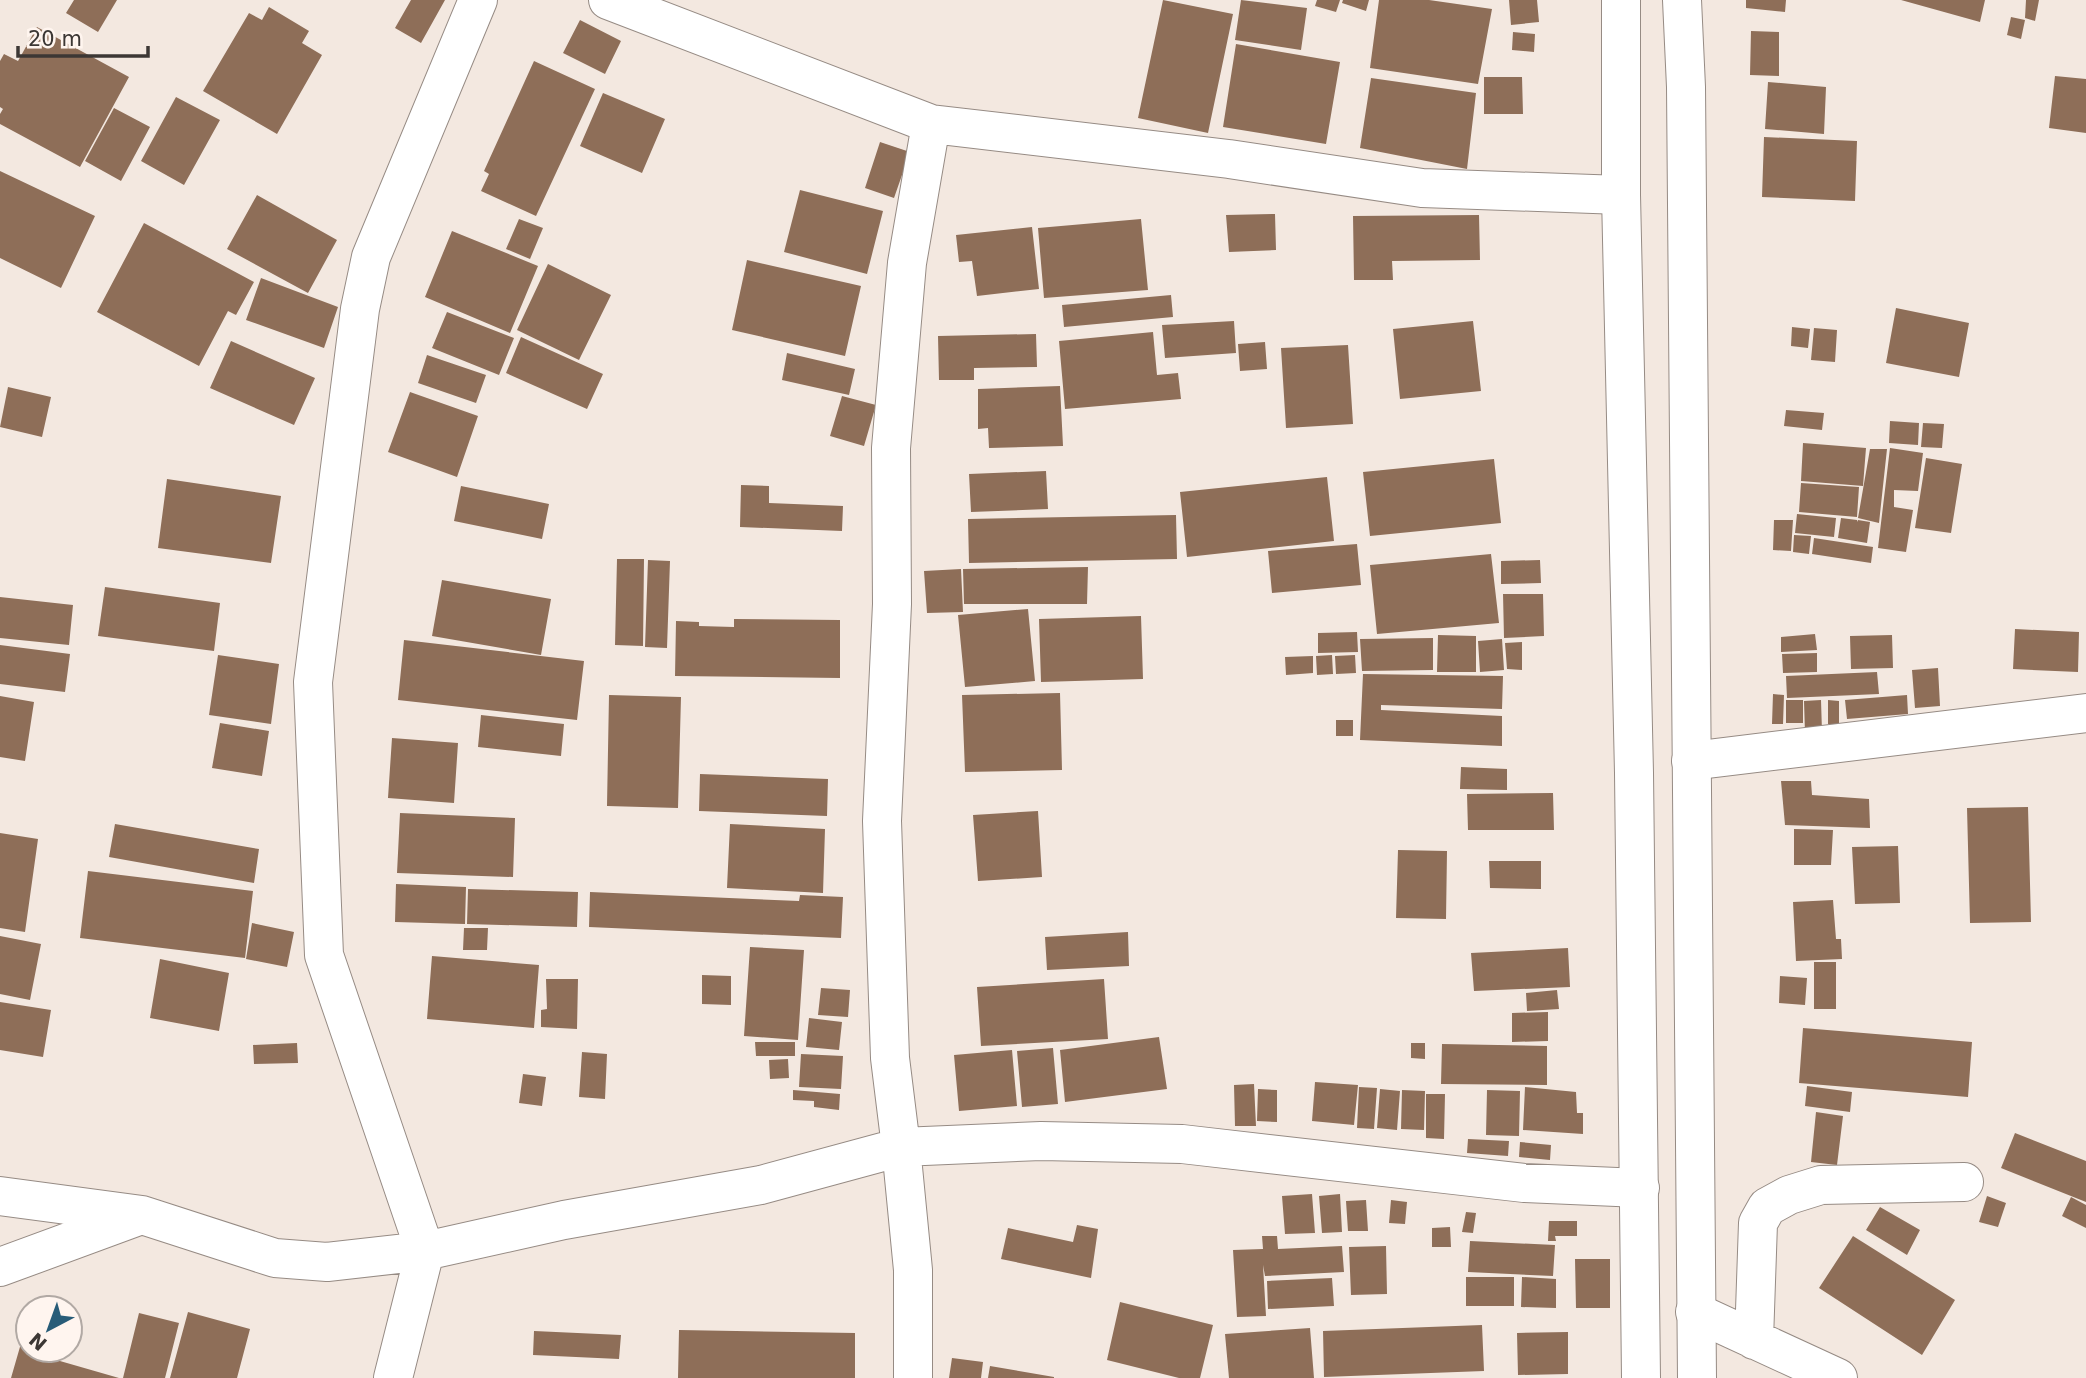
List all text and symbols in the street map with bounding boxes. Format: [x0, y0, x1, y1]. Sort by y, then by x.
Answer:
scale bar [18, 14, 147, 58]
text: 20 m [28, 27, 82, 51]
north arrow [14, 1294, 84, 1364]
text: N [25, 1328, 51, 1355]

